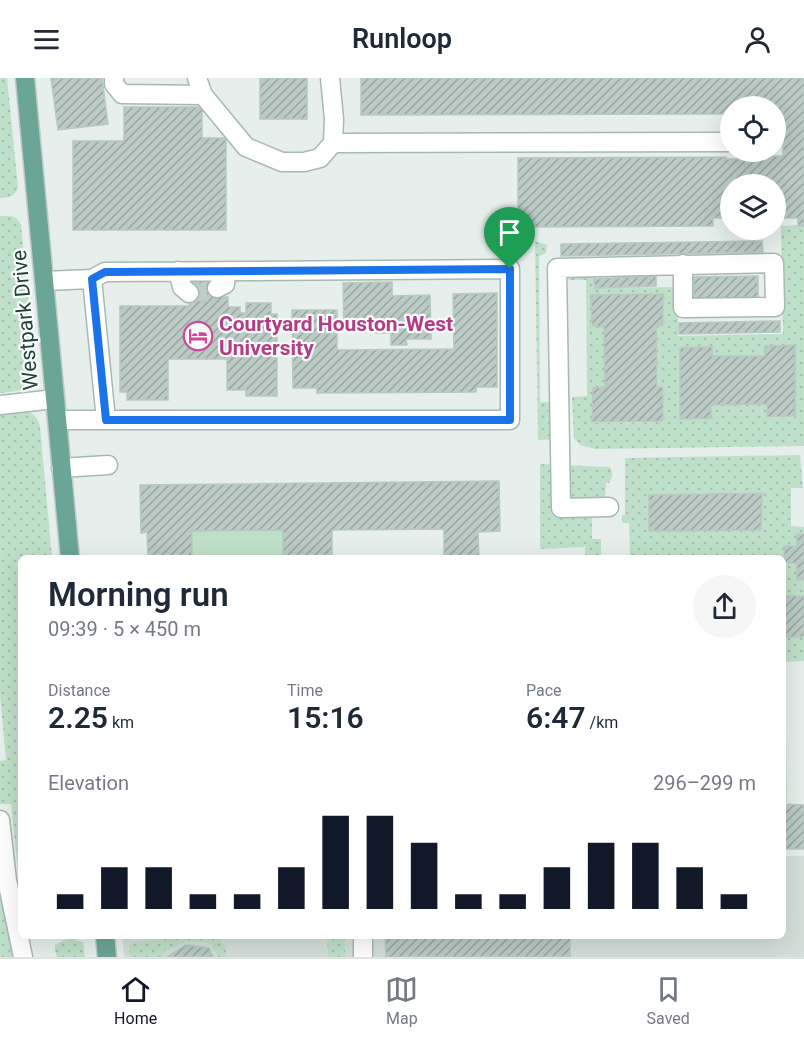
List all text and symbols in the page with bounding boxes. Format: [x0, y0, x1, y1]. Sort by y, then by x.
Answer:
icon: menu [30, 23, 63, 56]
text: Runloop [352, 23, 452, 55]
icon: person [741, 23, 774, 56]
map controls [720, 96, 786, 240]
button: locate [720, 96, 786, 162]
button: layers [720, 174, 786, 240]
pin [484, 207, 535, 269]
icon: arrive [493, 216, 526, 249]
street label: Westpark Drive [7, 249, 43, 391]
place label: Courtyard Houston-West University [219, 312, 453, 360]
hotel icon: Courtyard Houston-West University [182, 320, 214, 352]
text: Morning run [48, 575, 229, 614]
button: share [693, 575, 756, 638]
text: 09:39 · 5 × 450 m [48, 617, 201, 641]
text: Distance [48, 681, 110, 700]
text: Time [287, 681, 323, 700]
text: Pace [526, 681, 562, 700]
text: 2.25 [48, 700, 108, 735]
text: 15:16 [287, 700, 364, 735]
text: 6:47 [526, 700, 586, 735]
text: km [108, 713, 134, 732]
text: /km [586, 713, 618, 732]
text: Elevation [48, 771, 129, 795]
text: 296–299 m [653, 771, 756, 795]
tab: Home [114, 973, 157, 1028]
tab: Map [385, 973, 418, 1028]
tab: Saved [647, 973, 690, 1028]

